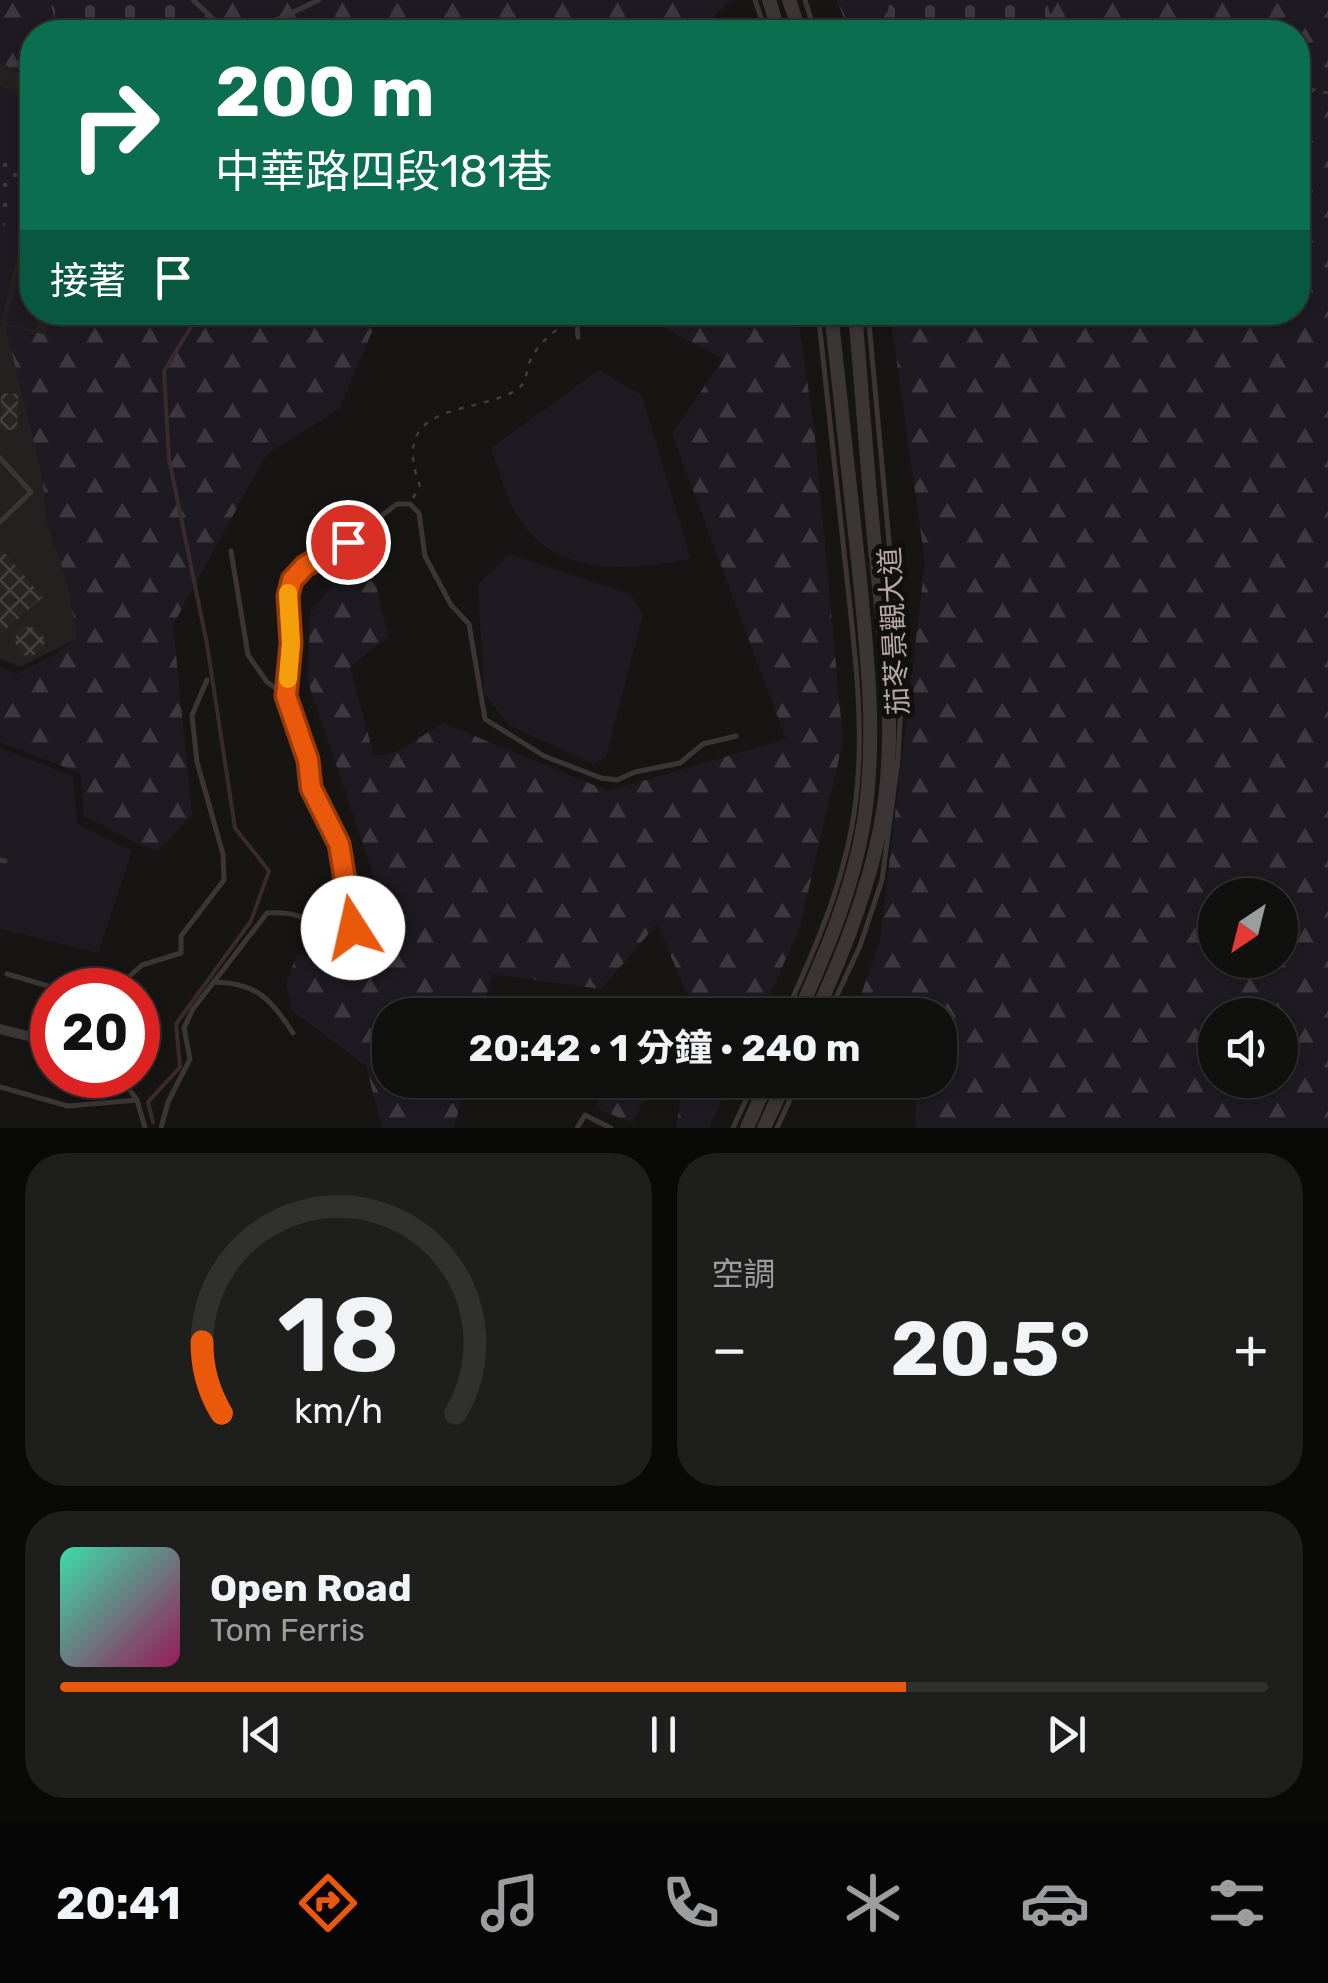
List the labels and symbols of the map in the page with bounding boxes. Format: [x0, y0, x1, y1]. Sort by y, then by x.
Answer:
pin [306, 500, 391, 585]
street label: 茄苳景觀大道 [873, 546, 915, 716]
position arrow [301, 876, 405, 980]
north arrow [1198, 878, 1298, 978]
speed limit sign: 20 [30, 968, 160, 1098]

